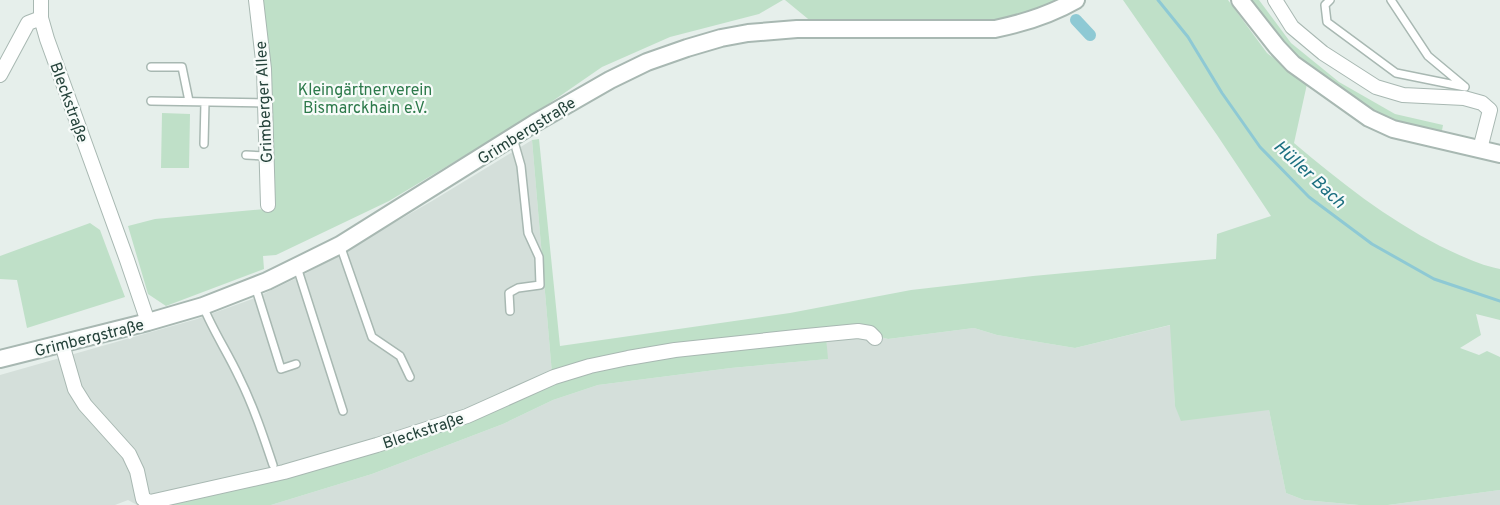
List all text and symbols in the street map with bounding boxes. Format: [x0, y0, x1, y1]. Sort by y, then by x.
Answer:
street label: Grimberger Allee [252, 40, 278, 164]
street label: Bleckstraße [44, 60, 92, 146]
park label: Kleingärtnerverein Bismarckhain e.V. [298, 81, 432, 119]
street label: Grimbergstraße [474, 94, 580, 170]
water label: Hüller Bach [1268, 136, 1350, 215]
street label: Grimbergstraße [33, 316, 146, 362]
street label: Bleckstraße [380, 409, 467, 454]

